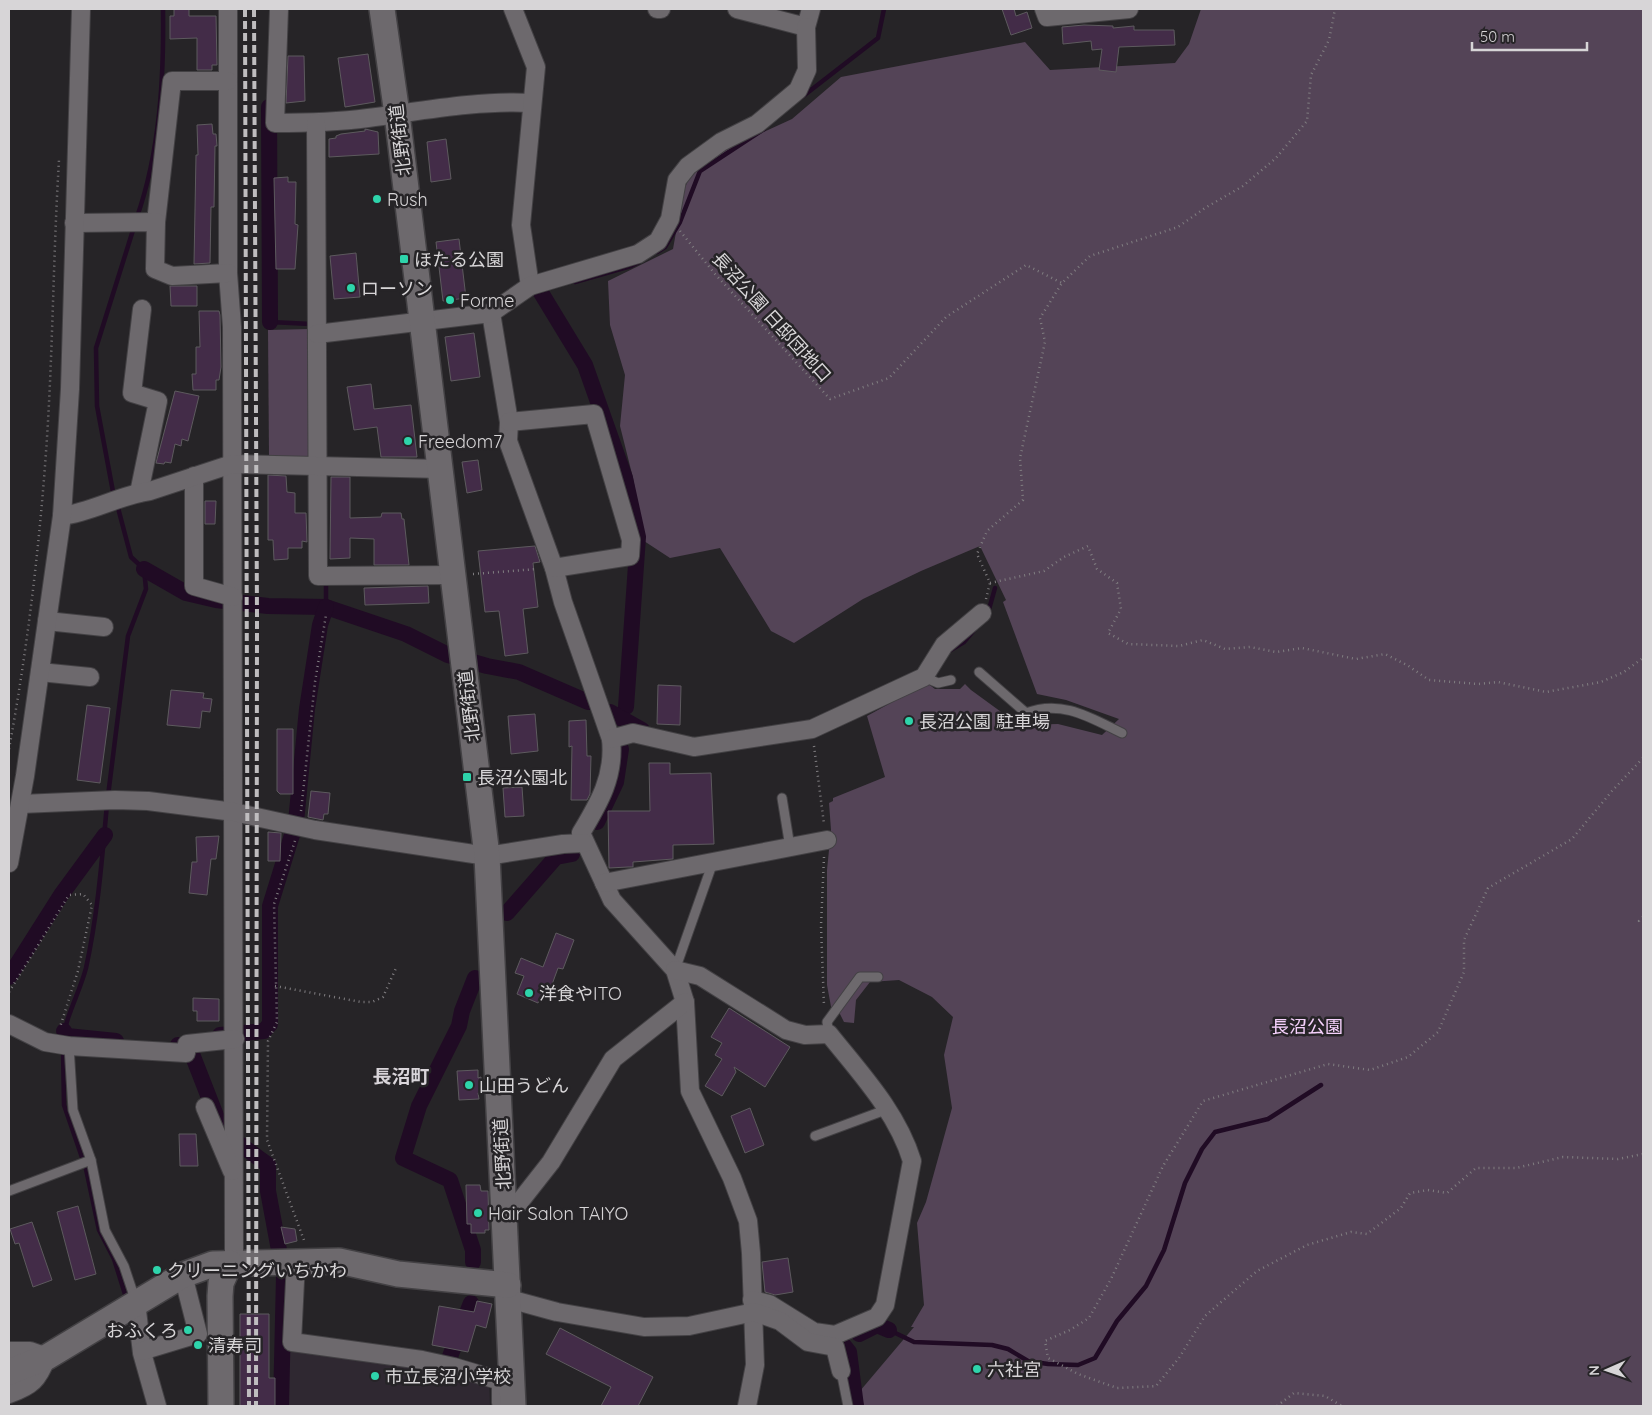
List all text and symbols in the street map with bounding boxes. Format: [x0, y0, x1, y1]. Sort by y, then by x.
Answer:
scale bar [1472, 20, 1587, 52]
text: 50 m [1480, 27, 1515, 46]
street label: 北野街道 [384, 103, 416, 177]
place label: Rush [387, 188, 428, 211]
marker: Rush [371, 193, 383, 205]
street label: 長沼公園 日邸団地口 [708, 247, 836, 387]
place label: ほたる公園 [414, 248, 504, 271]
marker: ほたる公園 [398, 253, 410, 265]
place label: ローソン [361, 277, 433, 300]
marker: ローソン [345, 282, 357, 294]
place label: Forme [460, 289, 514, 312]
marker: Forme [444, 294, 456, 306]
place label: Freedom7 [418, 430, 502, 453]
marker: Freedom7 [402, 435, 414, 447]
street label: 北野街道 [453, 669, 485, 743]
place label: 長沼公園 駐車場 [919, 710, 1050, 733]
marker: 長沼公園 駐車場 [903, 715, 915, 727]
place label: 長沼公園北 [477, 766, 567, 789]
marker: 長沼公園北 [461, 771, 473, 783]
place label: 洋食やITO [539, 982, 622, 1005]
marker: 洋食やITO [523, 987, 535, 999]
park label: 長沼公園 [1271, 1015, 1343, 1038]
district label: 長沼町 [372, 1064, 430, 1088]
place label: 山田うどん [479, 1074, 569, 1097]
marker: 山田うどん [463, 1079, 475, 1091]
street label: 北野街道 [489, 1117, 515, 1191]
place label: Hair Salon TAIYO [488, 1202, 628, 1225]
marker: Hair Salon TAIYO [472, 1207, 484, 1219]
place label: クリーニングいちかわ [167, 1259, 347, 1282]
marker: クリーニングいちかわ [151, 1264, 163, 1276]
place label: おふくろ [106, 1319, 178, 1342]
marker: おふくろ [182, 1324, 194, 1336]
place label: 清寿司 [208, 1334, 262, 1357]
marker: 清寿司 [192, 1339, 204, 1351]
north arrow [1582, 1345, 1632, 1395]
place label: 六社宮 [987, 1358, 1041, 1381]
marker: 六社宮 [971, 1363, 983, 1375]
place label: 市立長沼小学校 [385, 1365, 511, 1388]
text: N [1585, 1365, 1603, 1376]
marker: 市立長沼小学校 [369, 1370, 381, 1382]

